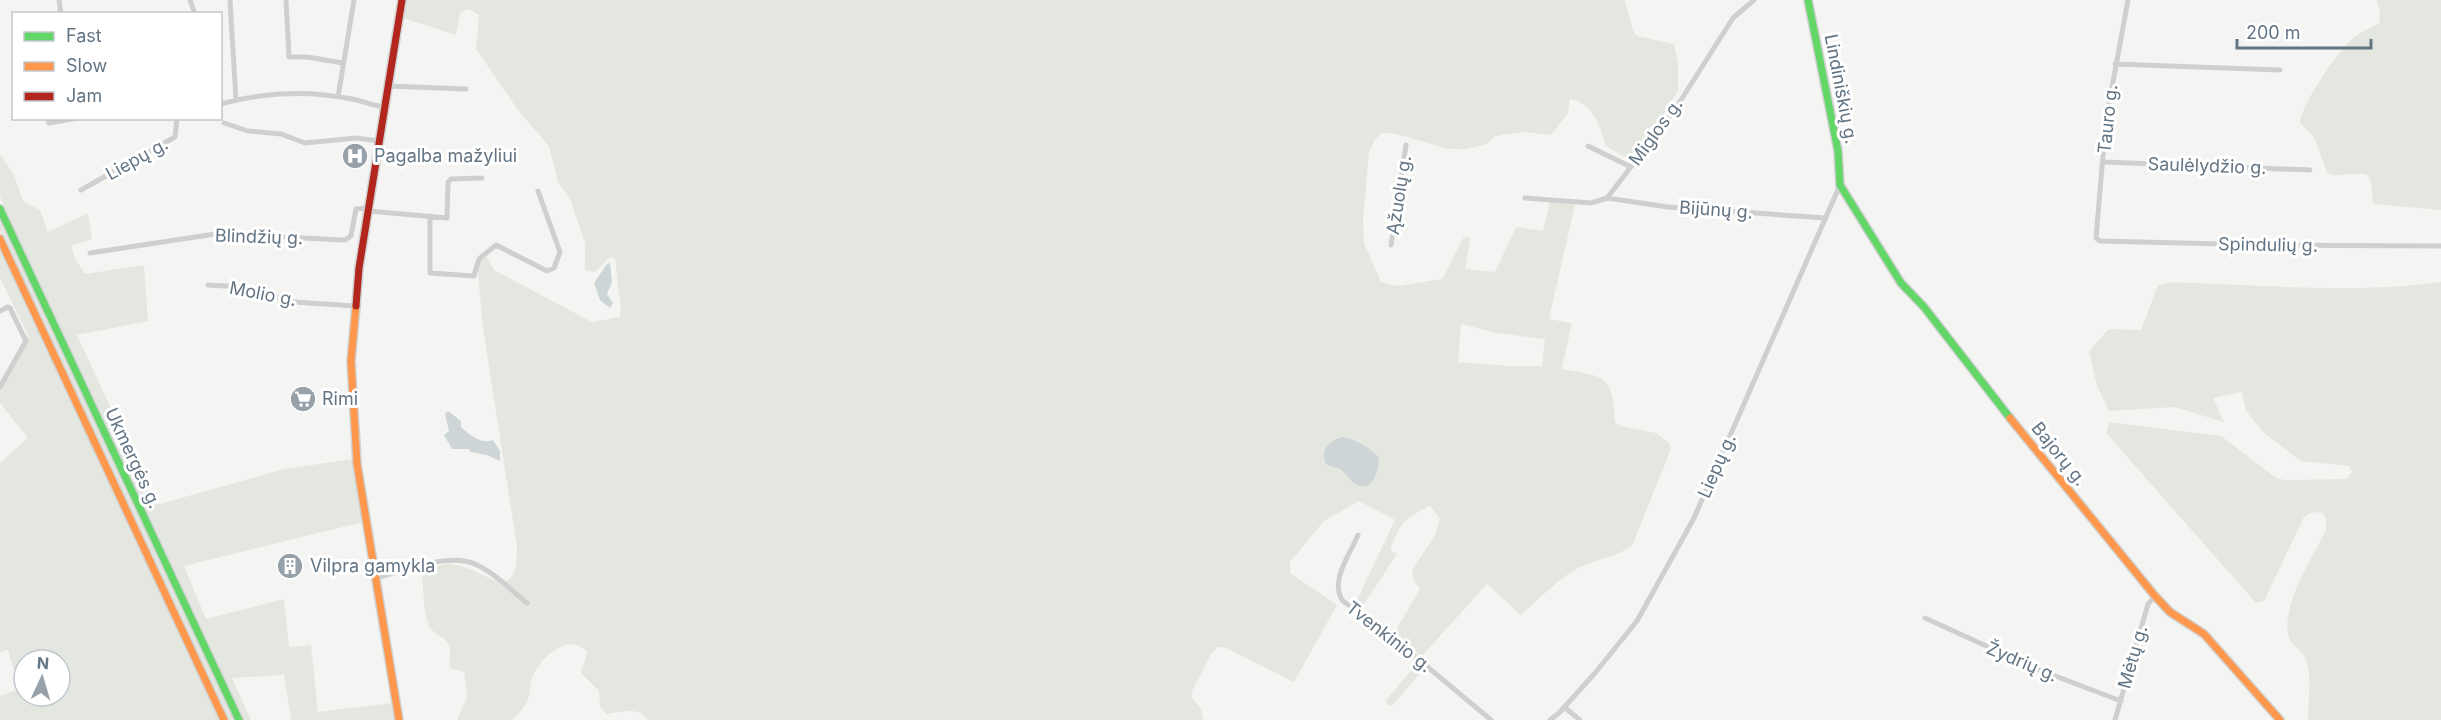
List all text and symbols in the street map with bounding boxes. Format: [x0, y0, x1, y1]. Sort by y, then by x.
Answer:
legend [12, 12, 222, 120]
scale bar [2237, 12, 2370, 50]
text: 200 m [2246, 22, 2301, 43]
text: Fast [66, 25, 102, 46]
street label: Lindiniškių g. [1821, 32, 1862, 145]
text: Slow [66, 55, 107, 76]
street label: Tauro g. [2093, 83, 2122, 155]
text: Jam [66, 85, 102, 106]
street label: Miglos g. [1624, 94, 1687, 169]
street label: Liepų g. [102, 133, 172, 184]
hospital icon: Pagalba mažyliui [340, 141, 370, 171]
place label: Pagalba mažyliui [374, 145, 517, 166]
street label: Saulėlydžio g. [2147, 153, 2267, 178]
street label: Ąžuolų g. [1382, 154, 1415, 236]
street label: Bijūnų g. [1679, 196, 1754, 223]
street label: Blindžių g. [214, 224, 304, 249]
street label: Spindulių g. [2218, 233, 2318, 256]
street label: Molio g. [228, 277, 298, 310]
supermarket icon: Rimi [288, 384, 318, 414]
place label: Rimi [322, 388, 358, 409]
street label: Ukmergės g. [101, 404, 166, 511]
street label: Bajorų g. [2027, 418, 2091, 490]
street label: Liepų g. [1693, 430, 1740, 501]
building icon: Vilpra gamykla [275, 551, 305, 581]
place label: Vilpra gamykla [310, 555, 435, 576]
street label: Tvenkinio g. [1342, 597, 1436, 676]
street label: Mėtų g. [2114, 623, 2152, 691]
street label: Žydrių g. [1983, 636, 2061, 686]
north arrow [12, 648, 72, 708]
text: N [36, 653, 50, 673]

